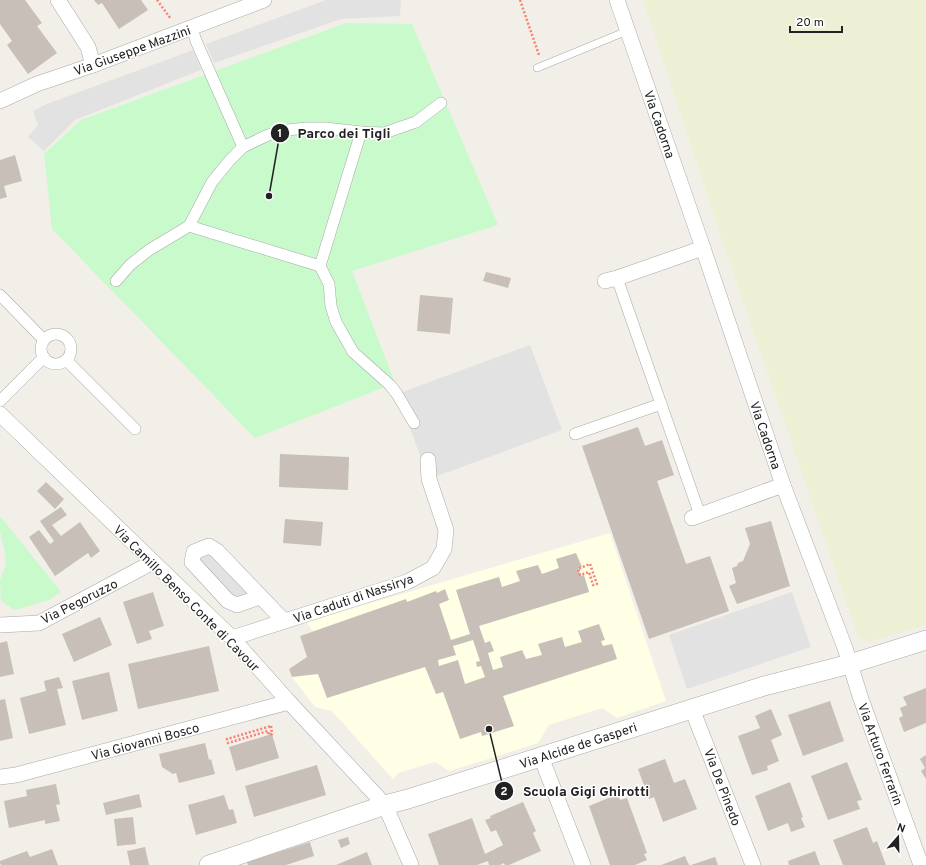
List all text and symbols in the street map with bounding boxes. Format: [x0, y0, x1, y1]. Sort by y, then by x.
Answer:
scale bar [790, 8, 842, 34]
text: 20 m [796, 15, 824, 31]
street label: Via Giuseppe Mazzini [72, 23, 193, 80]
street label: Via Cadorna [639, 89, 677, 161]
callout: Parco dei Tigli [270, 120, 399, 146]
text: 1 [278, 126, 282, 142]
text: Parco dei Tigli [298, 126, 390, 143]
street label: Via Cadorna [745, 400, 783, 472]
street label: Via Camillo Benso Conte di Cavour [109, 523, 262, 676]
street label: Via Caduti di Nassirya [291, 572, 416, 628]
street label: Via Pegoruzzo [39, 577, 121, 629]
street label: Via Arturo Ferrarin [853, 701, 905, 808]
street label: Via Alcide de Gasperi [518, 720, 639, 773]
street label: Via Giovanni Bosco [90, 721, 201, 765]
street label: Via De Pinedo [699, 747, 743, 829]
callout: Scuola Gigi Ghirotti [494, 778, 657, 804]
text: 2 [500, 784, 508, 800]
text: Scuola Gigi Ghirotti [523, 784, 649, 801]
north arrow [878, 817, 918, 857]
text: N [895, 821, 907, 836]

